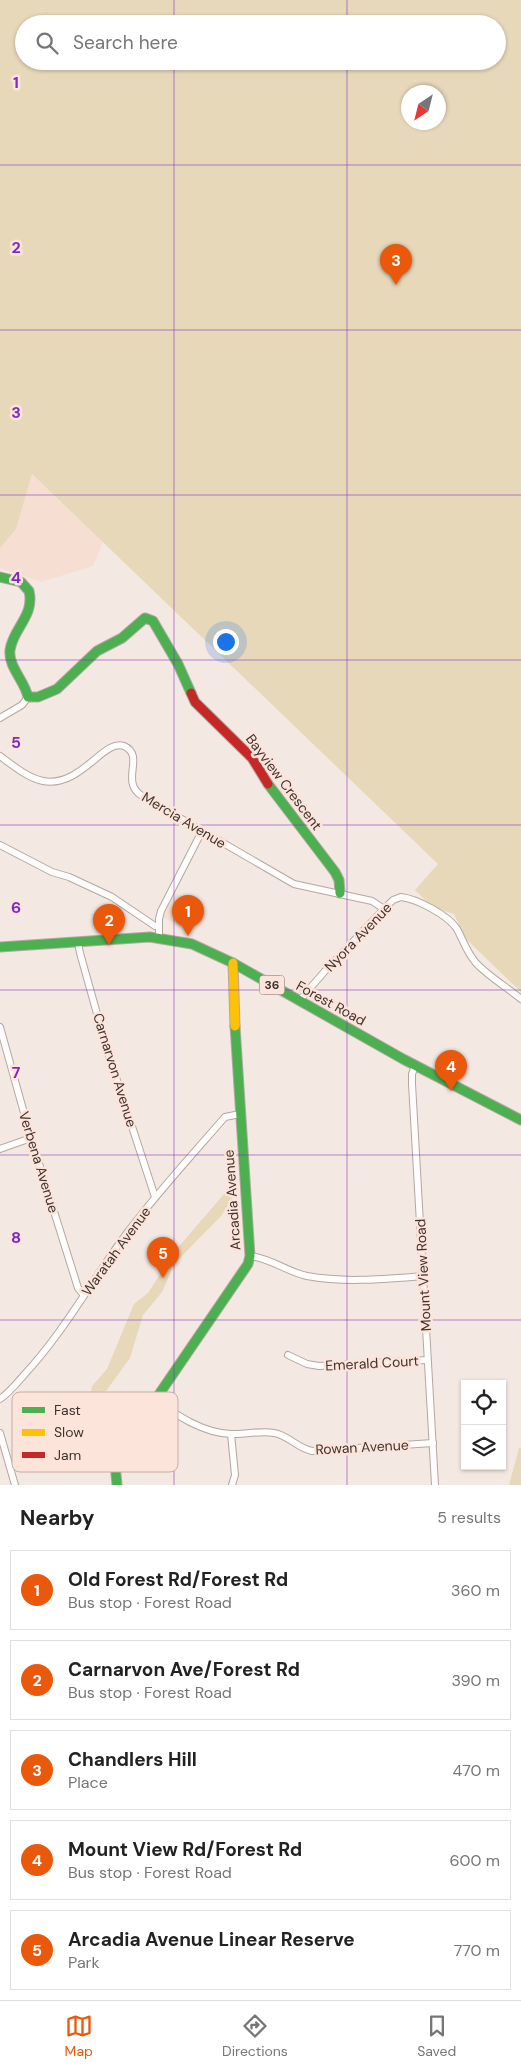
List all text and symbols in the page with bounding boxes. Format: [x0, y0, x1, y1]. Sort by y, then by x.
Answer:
search box [15, 15, 506, 70]
icon: search [33, 29, 61, 57]
text: Search here [73, 30, 178, 55]
text: 1 [13, 72, 19, 93]
north arrow [401, 85, 446, 130]
text: 2 [11, 237, 21, 258]
pin: 3 [380, 244, 412, 285]
text: 3 [11, 402, 21, 423]
text: 4 [11, 567, 21, 588]
your location [213, 629, 239, 655]
street label: Bayview Crescent [242, 730, 326, 834]
text: 5 [11, 732, 21, 753]
street label: Mercia Avenue [139, 788, 229, 852]
pin: 1 [172, 895, 204, 936]
text: 6 [11, 897, 21, 918]
street label: Nyora Avenue [321, 899, 395, 975]
pin: 2 [93, 904, 125, 945]
road number: 36 [260, 976, 284, 994]
street label: Forest Road [293, 976, 369, 1030]
street label: Carnarvon Avenue [89, 1011, 141, 1129]
pin: 4 [435, 1050, 467, 1091]
text: 7 [12, 1062, 21, 1083]
street label: Verbena Avenue [15, 1109, 63, 1215]
street label: Arcadia Avenue [220, 1149, 244, 1251]
street label: Waratah Avenue [78, 1203, 154, 1299]
street label: Mount View Road [411, 1218, 435, 1332]
text: 8 [11, 1227, 21, 1248]
pin: 5 [147, 1237, 179, 1278]
street label: Emerald Court [325, 1352, 419, 1374]
map controls [461, 1380, 506, 1470]
button: locate [461, 1380, 506, 1425]
legend [12, 1392, 178, 1472]
text: Fast [54, 1401, 81, 1419]
text: Slow [54, 1423, 84, 1441]
button: layers [461, 1425, 506, 1470]
street label: Rowan Avenue [315, 1436, 409, 1458]
text: Jam [54, 1446, 81, 1464]
text: Nearby [20, 1504, 94, 1532]
text: 5 results [437, 1507, 501, 1528]
text: Old Forest Rd/Forest Rd [68, 1567, 288, 1592]
text: 1 [34, 1580, 40, 1601]
text: 360 m [451, 1580, 500, 1601]
text: Bus stop · Forest Road [68, 1592, 232, 1613]
text: Carnarvon Ave/Forest Rd [68, 1657, 300, 1682]
text: 2 [32, 1670, 42, 1691]
text: 390 m [452, 1670, 500, 1691]
text: Bus stop · Forest Road [68, 1682, 232, 1703]
text: Chandlers Hill [68, 1747, 197, 1772]
text: 3 [32, 1760, 42, 1781]
text: 470 m [453, 1760, 500, 1781]
text: Place [68, 1772, 108, 1793]
text: Mount View Rd/Forest Rd [68, 1837, 302, 1862]
text: 4 [32, 1850, 42, 1871]
text: 600 m [450, 1850, 500, 1871]
text: Bus stop · Forest Road [68, 1862, 232, 1883]
text: Arcadia Avenue Linear Reserve [68, 1927, 355, 1952]
text: 5 [32, 1940, 42, 1961]
text: 770 m [454, 1940, 500, 1961]
text: Park [68, 1952, 100, 1973]
tab: Map [65, 2012, 93, 2060]
tab: Directions [222, 2012, 288, 2060]
tab: Saved [417, 2012, 456, 2060]

